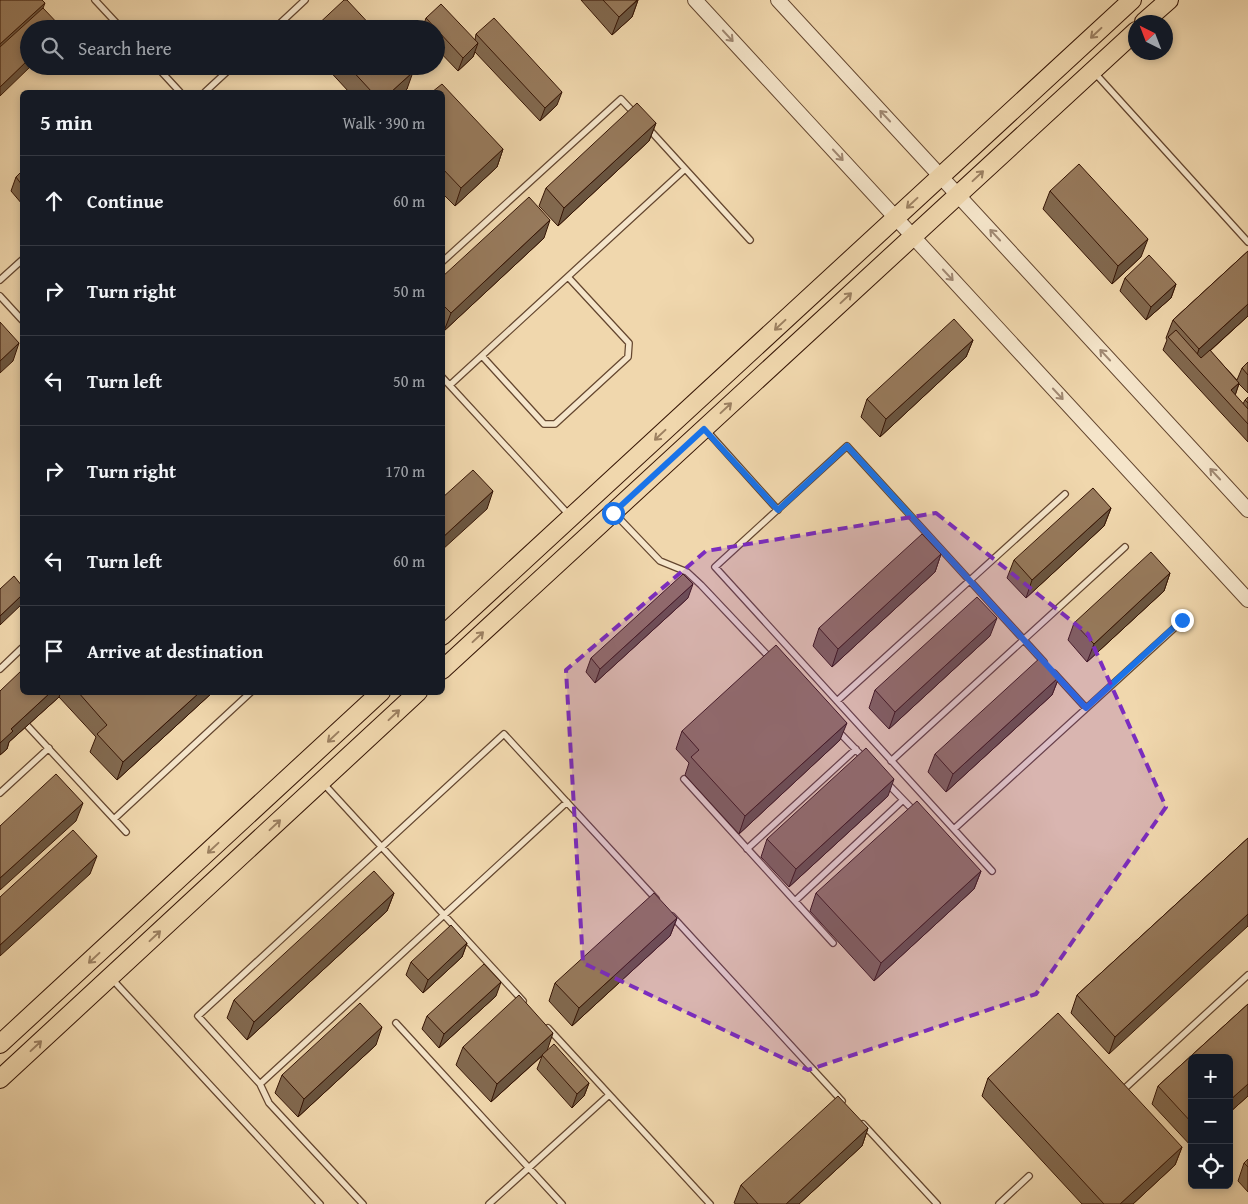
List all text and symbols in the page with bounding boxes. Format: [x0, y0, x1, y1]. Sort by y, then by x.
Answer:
north arrow [1128, 15, 1173, 60]
search box [20, 20, 445, 75]
one-way arrow [1089, 27, 1102, 39]
one-way arrow [722, 29, 734, 42]
icon: search [38, 34, 66, 62]
text: Search here [78, 34, 172, 62]
text: 5 min [40, 107, 92, 138]
one-way arrow [879, 109, 890, 122]
text: Walk · 390 m [342, 111, 425, 135]
one-way arrow [832, 149, 844, 162]
one-way arrow [972, 170, 984, 182]
icon: ahead [40, 187, 68, 215]
text: Continue [87, 187, 164, 215]
text: 60 m [393, 189, 425, 213]
one-way arrow [906, 197, 918, 209]
one-way arrow [989, 229, 1001, 242]
one-way arrow [942, 268, 954, 281]
icon: right [40, 277, 68, 305]
text: Turn right [87, 277, 176, 305]
text: 50 m [393, 279, 425, 303]
one-way arrow [839, 292, 852, 304]
one-way arrow [773, 319, 786, 331]
one-way arrow [1099, 348, 1111, 361]
icon: left [40, 367, 68, 395]
text: Turn left [87, 367, 162, 395]
text: 50 m [393, 369, 425, 393]
one-way arrow [1053, 388, 1064, 401]
one-way arrow [720, 402, 733, 414]
one-way arrow [654, 429, 667, 441]
icon: right [40, 457, 68, 485]
text: Turn right [87, 457, 176, 485]
text: 170 m [385, 459, 425, 483]
one-way arrow [1209, 468, 1221, 481]
route start [602, 502, 625, 525]
icon: left [40, 547, 68, 575]
text: Turn left [87, 547, 162, 575]
text: 60 m [393, 549, 425, 573]
route end [1171, 609, 1194, 632]
one-way arrow [472, 631, 485, 643]
icon: arrive [40, 637, 68, 665]
text: Arrive at destination [87, 637, 263, 665]
one-way arrow [388, 709, 400, 721]
one-way arrow [326, 732, 339, 743]
one-way arrow [268, 819, 281, 831]
one-way arrow [207, 842, 220, 854]
one-way arrow [149, 930, 162, 941]
one-way arrow [87, 952, 100, 964]
one-way arrow [29, 1040, 42, 1052]
map controls [1188, 1054, 1233, 1189]
button: + [1188, 1054, 1233, 1099]
button: − [1188, 1099, 1233, 1144]
button: locate [1188, 1144, 1233, 1189]

